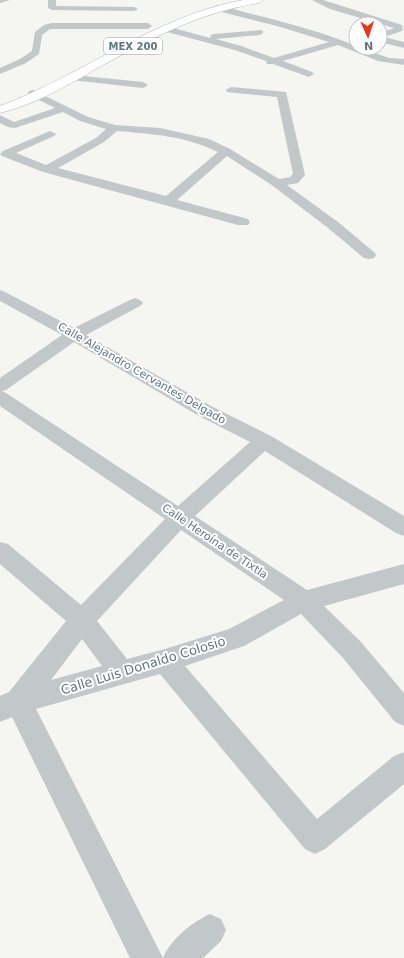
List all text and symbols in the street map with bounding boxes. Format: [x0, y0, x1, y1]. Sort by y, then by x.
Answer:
north arrow [348, 16, 388, 56]
road number: MEX 200 [104, 38, 162, 54]
text: N [364, 39, 373, 52]
street label: Calle Alejandro Cervantes Delgado [56, 320, 228, 427]
street label: Calle Heroína de Tixtla [160, 501, 270, 582]
street label: Calle Luis Donaldo Colosio [59, 633, 227, 698]

